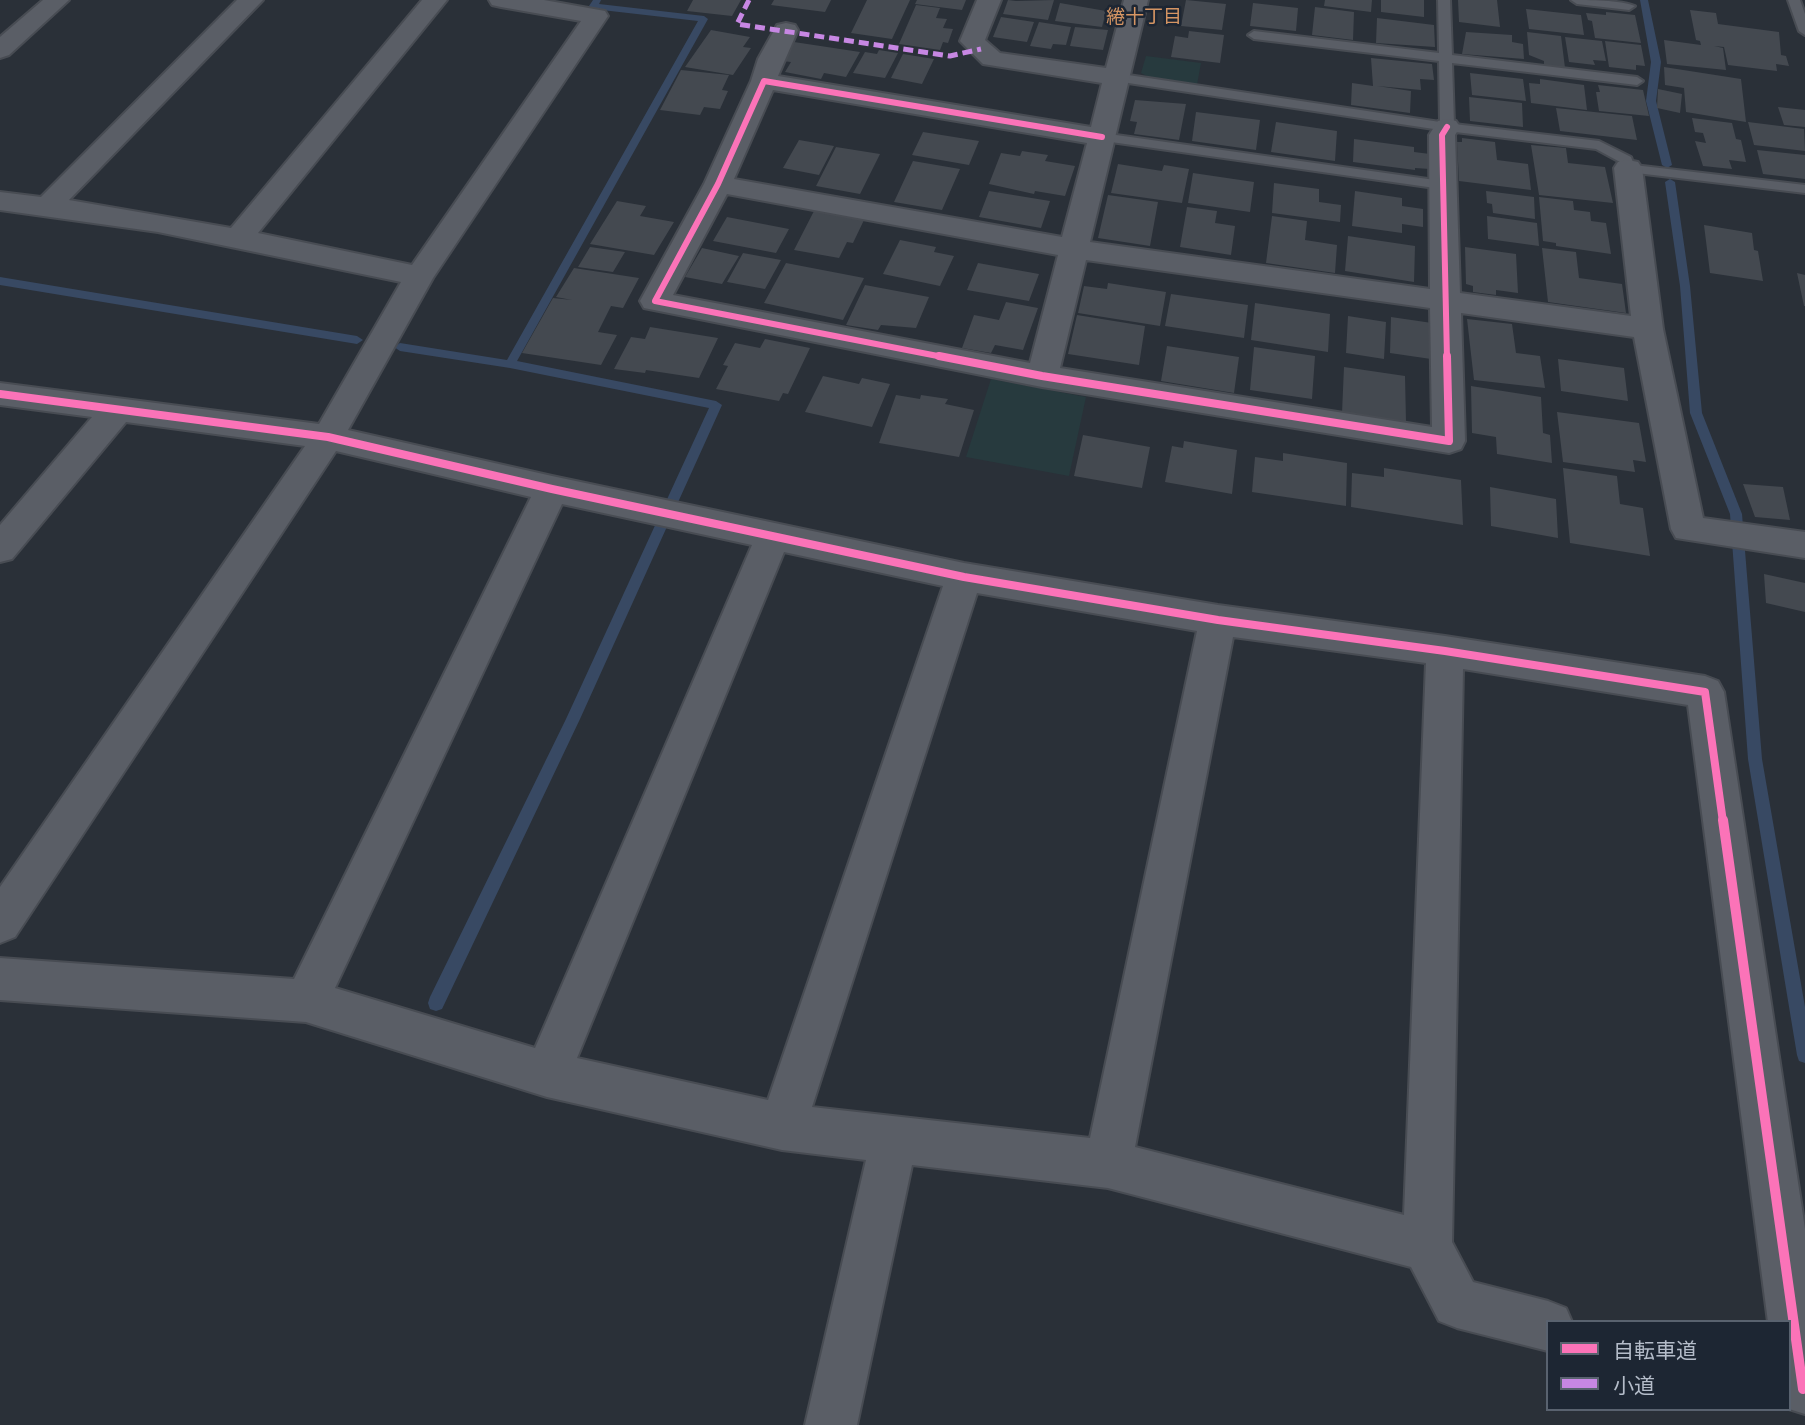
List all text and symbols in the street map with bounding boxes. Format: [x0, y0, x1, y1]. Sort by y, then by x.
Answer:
district label: 綣十丁目 [1106, 6, 1182, 28]
legend [1546, 1320, 1791, 1411]
text: 自転車道 [1613, 1337, 1697, 1363]
text: 小道 [1613, 1372, 1655, 1398]

